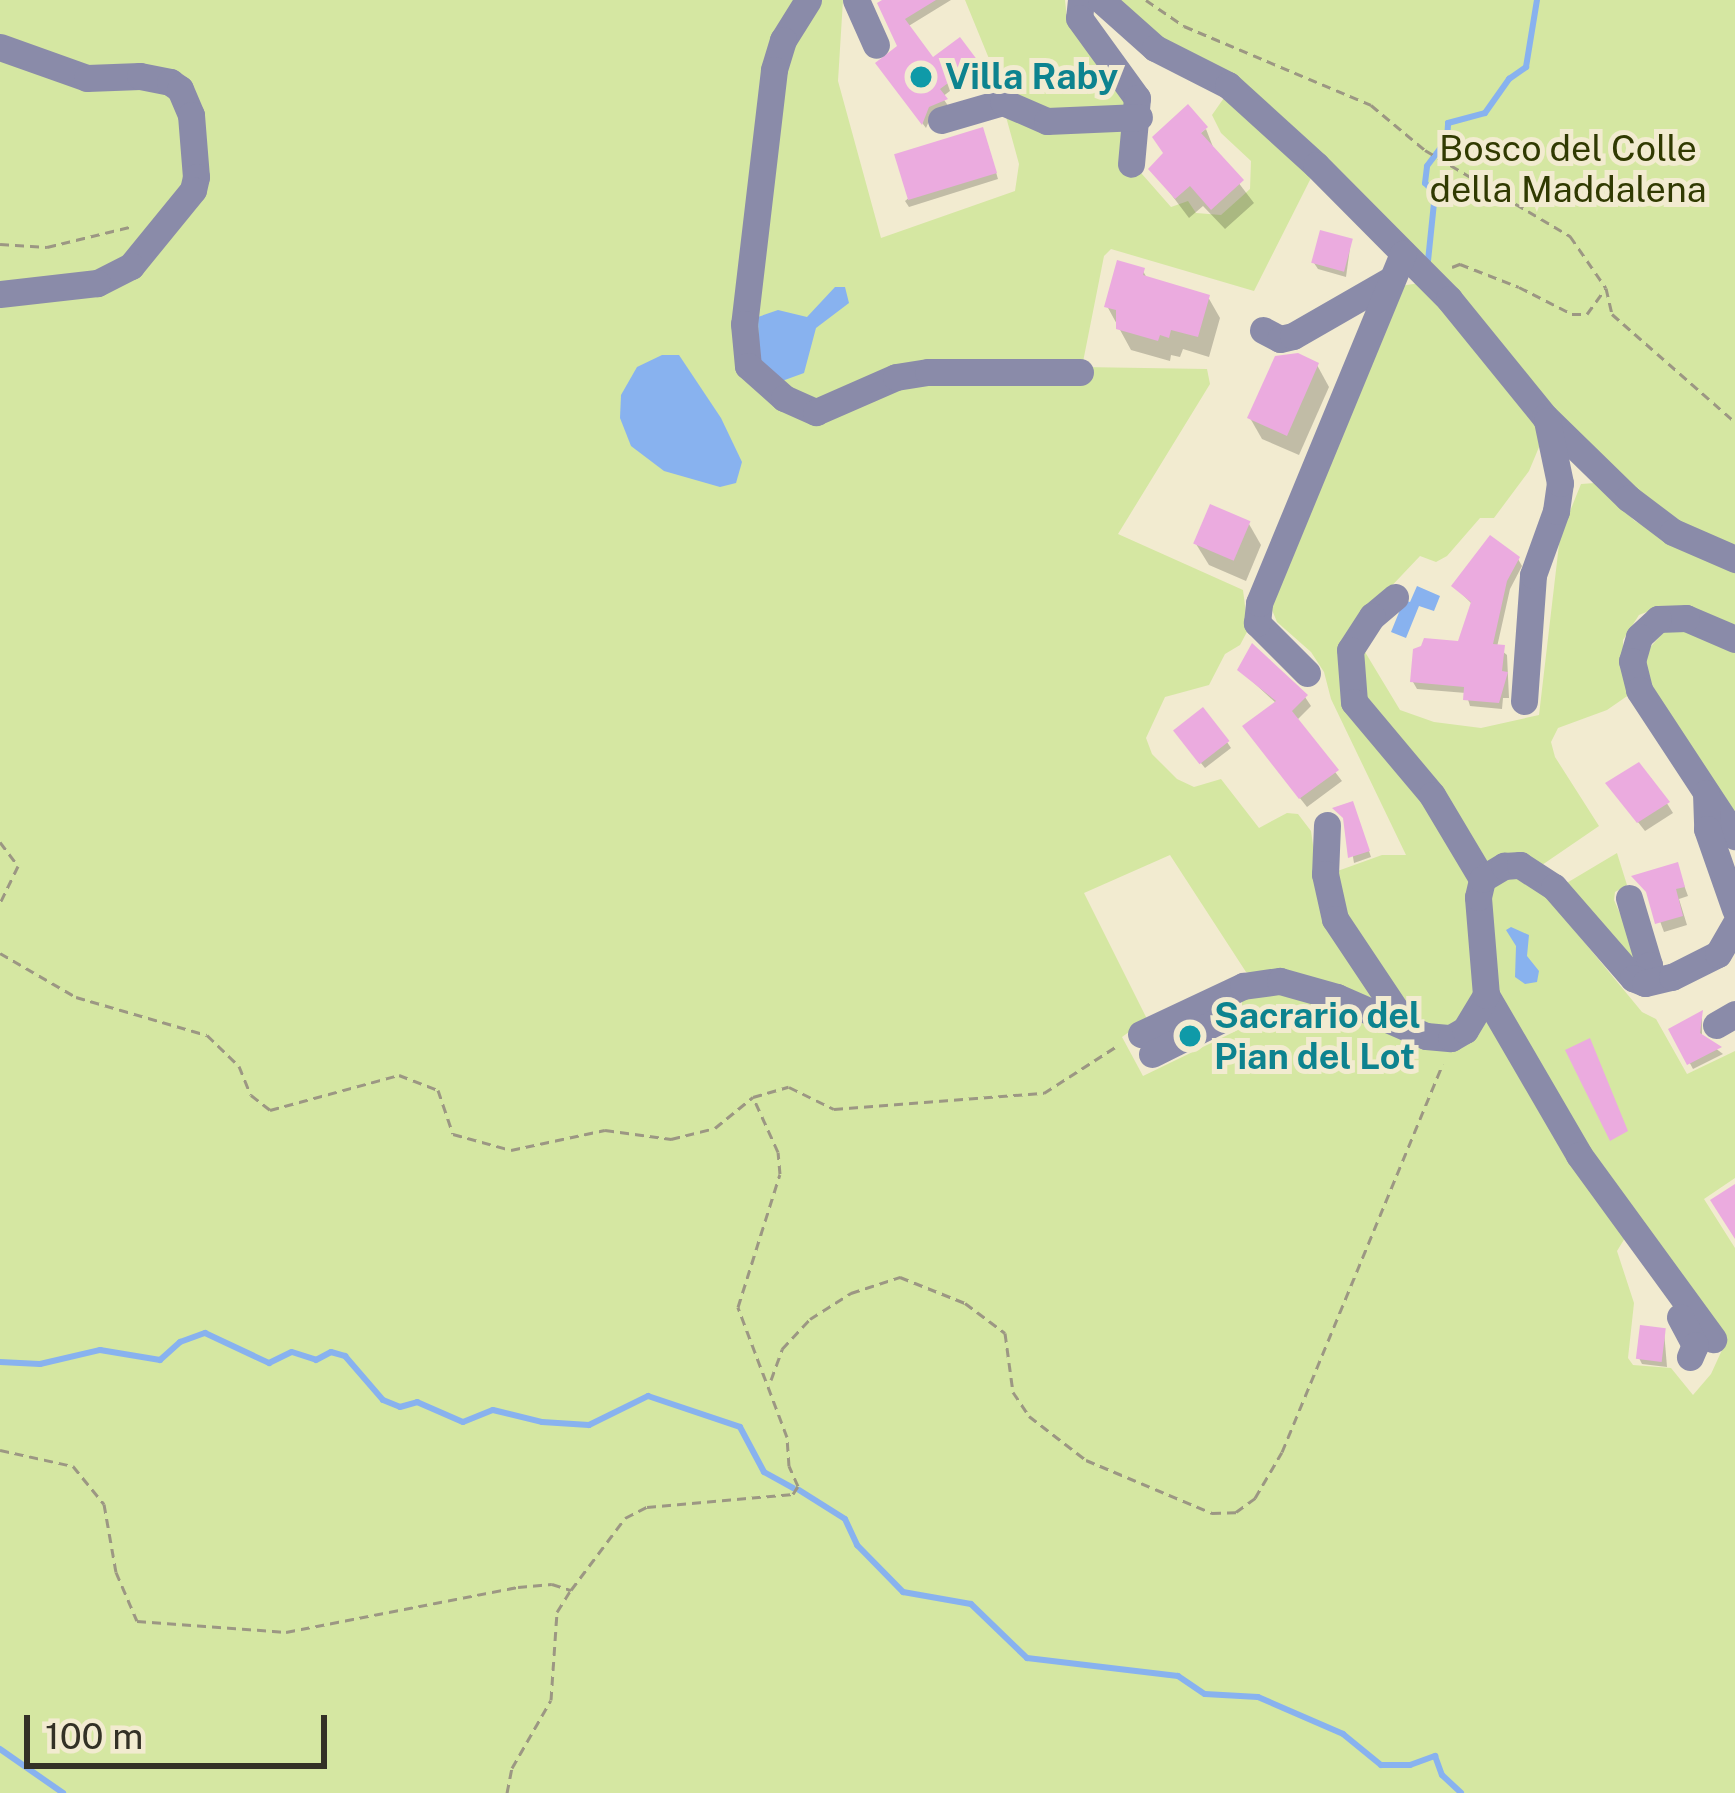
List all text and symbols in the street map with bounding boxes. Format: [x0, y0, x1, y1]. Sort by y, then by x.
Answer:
place label: Villa Raby [945, 55, 1118, 99]
marker: Villa Raby [908, 64, 934, 90]
park label: Bosco del Colle della Maddalena [1429, 126, 1707, 211]
place label: Sacrario del Pian del Lot [1214, 993, 1421, 1078]
marker: Sacrario del Pian del Lot [1177, 1023, 1203, 1049]
scale bar [30, 1691, 333, 1765]
text: 100 m [45, 1715, 143, 1757]

